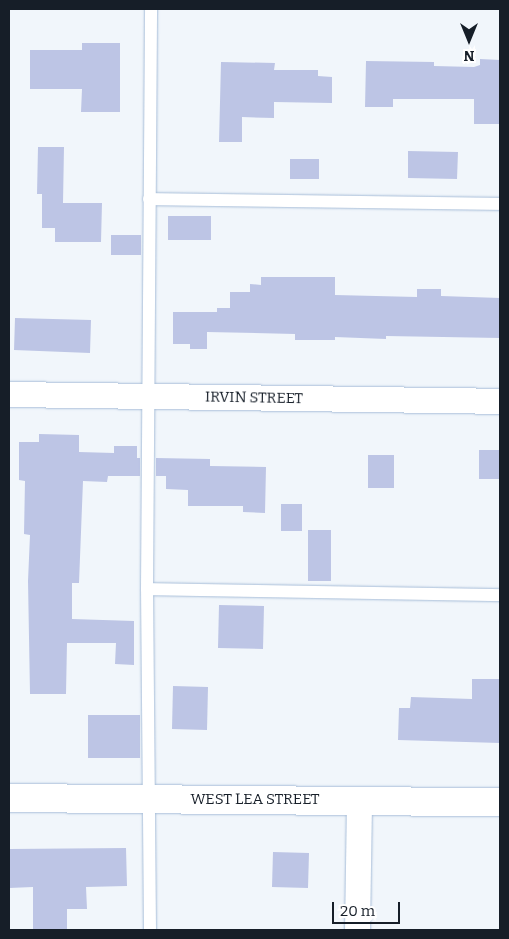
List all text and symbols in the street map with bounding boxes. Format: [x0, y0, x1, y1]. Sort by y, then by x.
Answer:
north arrow [444, 15, 494, 65]
text: N [464, 47, 474, 64]
street label: IRVIN STREET [205, 388, 303, 408]
street label: WEST LEA STREET [190, 791, 320, 809]
scale bar [334, 892, 402, 924]
text: 20 m [340, 902, 375, 920]

